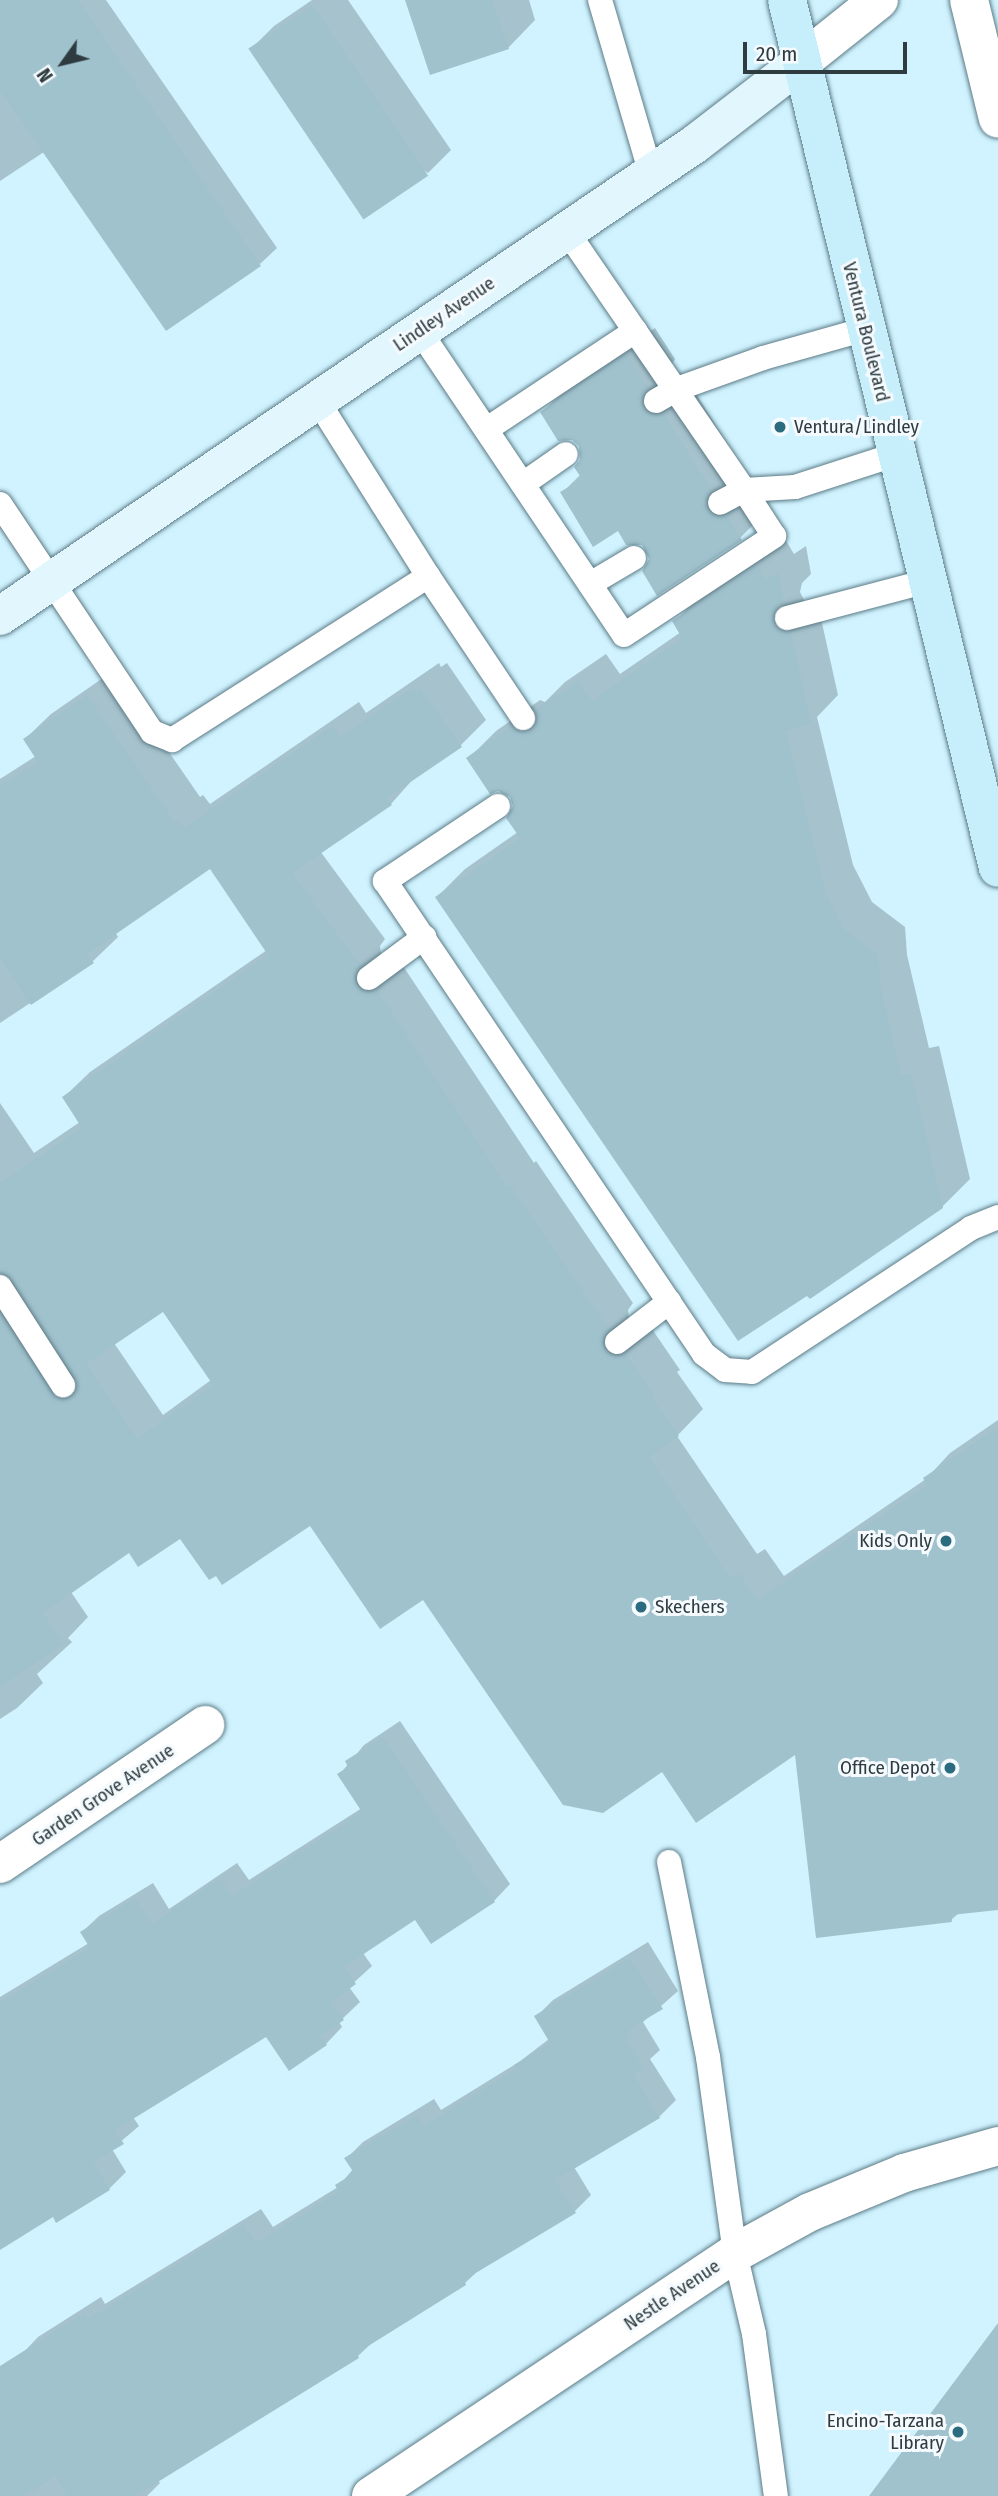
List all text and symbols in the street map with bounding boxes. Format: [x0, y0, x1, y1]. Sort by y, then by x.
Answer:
north arrow [28, 28, 98, 98]
scale bar [746, 28, 911, 72]
text: 20 m [756, 41, 797, 67]
text: N [32, 64, 58, 86]
street label: Ventura Boulevard [838, 260, 894, 404]
street label: Lindley Avenue [389, 272, 499, 356]
place label: Ventura/Lindley [794, 416, 919, 438]
marker: Ventura/Lindley [772, 419, 788, 435]
place label: Kids Only [859, 1530, 932, 1552]
marker: Kids Only [938, 1533, 954, 1549]
place label: Skechers [655, 1596, 725, 1618]
marker: Skechers [633, 1599, 649, 1615]
street label: Garden Grove Avenue [28, 1739, 178, 1851]
place label: Office Depot [840, 1757, 936, 1779]
marker: Office Depot [942, 1760, 958, 1776]
street label: Nestle Avenue [620, 2255, 724, 2335]
place label: Encino-Tarzana Library [827, 2410, 944, 2454]
marker: Encino-Tarzana Library [950, 2424, 966, 2440]

